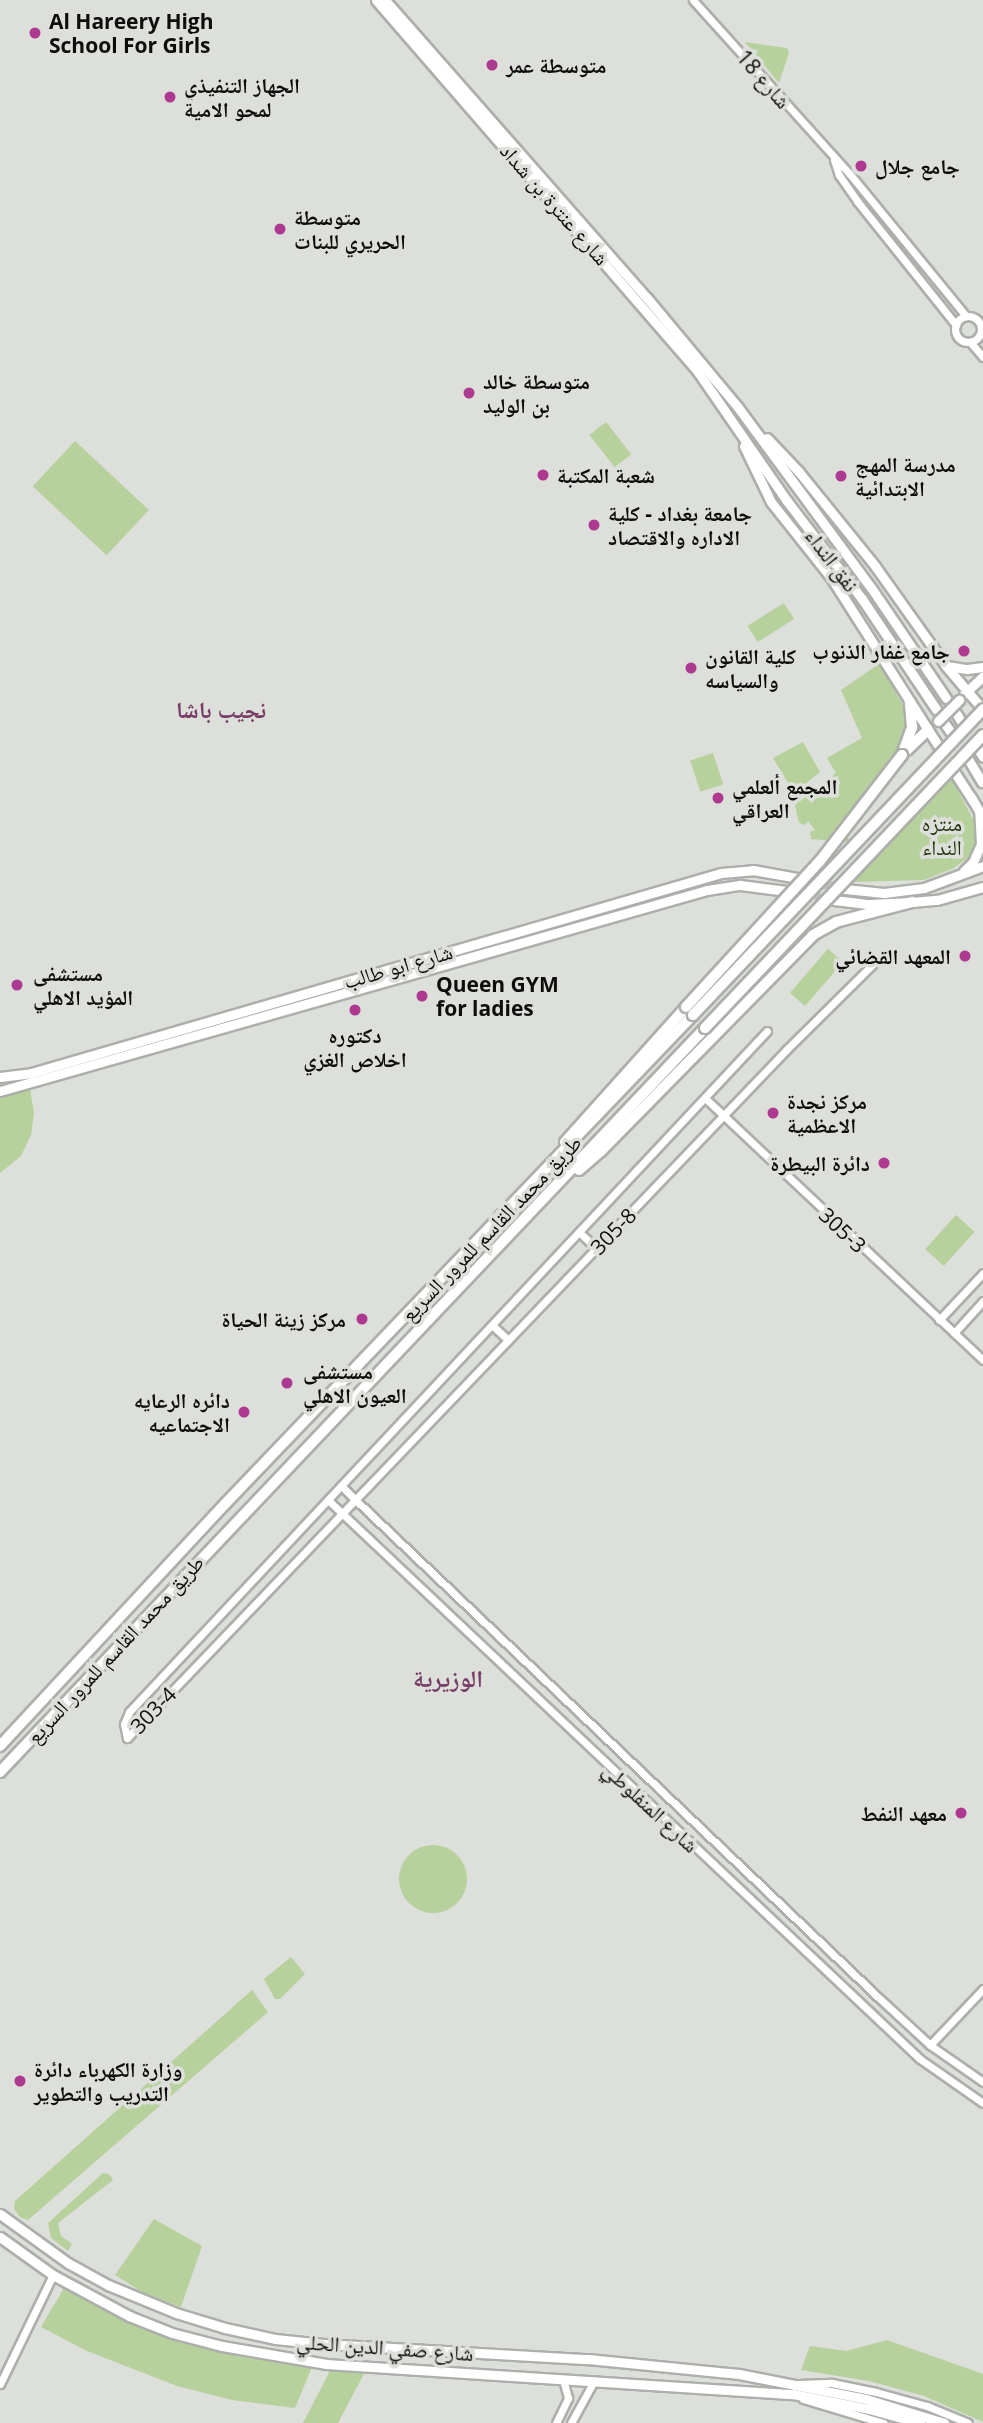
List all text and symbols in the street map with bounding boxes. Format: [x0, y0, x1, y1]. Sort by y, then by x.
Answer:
place label: Al Hareery High School For Girls [49, 8, 214, 58]
marker: Al Hareery High School For Girls [27, 25, 43, 41]
street label: شارع 18 [732, 45, 796, 113]
place label: متوسطة عمر [506, 52, 606, 78]
marker: متوسطة عمر [484, 57, 500, 73]
place label: الجهاز التنفيذي لمحو الامية [184, 72, 300, 122]
marker: الجهاز التنفيذي لمحو الامية [162, 89, 178, 105]
street label: شارع عنترة بن شداد [495, 138, 615, 270]
place label: جامع جلال [875, 153, 960, 179]
marker: جامع جلال [853, 158, 869, 174]
place label: متوسطة الحريري للبنات [294, 204, 406, 254]
marker: متوسطة الحريري للبنات [272, 221, 288, 237]
place label: متوسطة خالد بن الوليد [483, 368, 590, 418]
marker: متوسطة خالد بن الوليد [461, 385, 477, 401]
place label: مدرسة المهج الابتدائية [855, 451, 956, 501]
place label: شعبة المكتبة [557, 462, 655, 488]
marker: شعبة المكتبة [535, 467, 551, 483]
marker: مدرسة المهج الابتدائية [833, 468, 849, 484]
place label: جامعة بغداد - كلية الاداره والاقتصاد [608, 500, 752, 550]
marker: جامعة بغداد - كلية الاداره والاقتصاد [586, 517, 602, 533]
street label: نفق النداء [800, 523, 864, 597]
place label: جامع غفار الذنوب [812, 638, 950, 664]
place label: كلية القانون والسياسه [705, 643, 796, 693]
marker: جامع غفار الذنوب [956, 643, 972, 659]
marker: كلية القانون والسياسه [683, 660, 699, 676]
district label: نجيب باشا [176, 695, 266, 723]
place label: المجمع ألعلمي العراقي [732, 773, 837, 823]
marker: المجمع ألعلمي العراقي [710, 790, 726, 806]
park label: منتزه النداء [922, 810, 962, 860]
street label: شارع ابو طالب [341, 938, 455, 994]
place label: المعهد القضائي [835, 943, 951, 969]
marker: المعهد القضائي [957, 948, 973, 964]
place label: مستشفى المؤيد الاهلي [33, 960, 133, 1010]
place label: Queen GYM for ladies [436, 971, 559, 1021]
marker: مستشفى المؤيد الاهلي [7, 975, 27, 995]
marker: Queen GYM for ladies [414, 988, 430, 1004]
marker: دكتوره اخلاص الغزي [345, 1000, 365, 1020]
place label: دكتوره اخلاص الغزي [303, 1022, 407, 1072]
place label: مركز نجدة الاعظمية [787, 1088, 867, 1138]
marker: مركز نجدة الاعظمية [765, 1105, 781, 1121]
street label: طريق محمد القاسم للمرور السريع [396, 1130, 586, 1326]
place label: دائرة البيطرة [770, 1150, 870, 1176]
marker: دائرة البيطرة [876, 1155, 892, 1171]
street label: 305-3 [814, 1202, 872, 1258]
street label: 305-8 [585, 1203, 641, 1259]
place label: مركز زينة الحياة [221, 1306, 346, 1332]
marker: مركز زينة الحياة [352, 1309, 372, 1329]
place label: مستشفى العيون الاهلي [303, 1358, 407, 1408]
marker: مستشفى العيون الاهلي [277, 1373, 297, 1393]
place label: دائره الرعايه الاجتماعيه [134, 1387, 230, 1437]
marker: دائره الرعايه الاجتماعيه [236, 1404, 252, 1420]
street label: طريق محمد القاسم للمرور السريع [21, 1549, 209, 1749]
district label: الوزيرية [413, 1664, 483, 1692]
street label: 303-4 [125, 1682, 181, 1738]
street label: شارع المنفلوطي [598, 1757, 704, 1857]
place label: معهد النفط [861, 1800, 947, 1826]
marker: معهد النفط [953, 1805, 969, 1821]
place label: وزارة الكهرباء دائرة التدريب والتطوير [34, 2056, 182, 2106]
marker: وزارة الكهرباء دائرة التدريب والتطوير [12, 2073, 28, 2089]
street label: شارع صفي الدين الحلي [296, 2328, 474, 2366]

